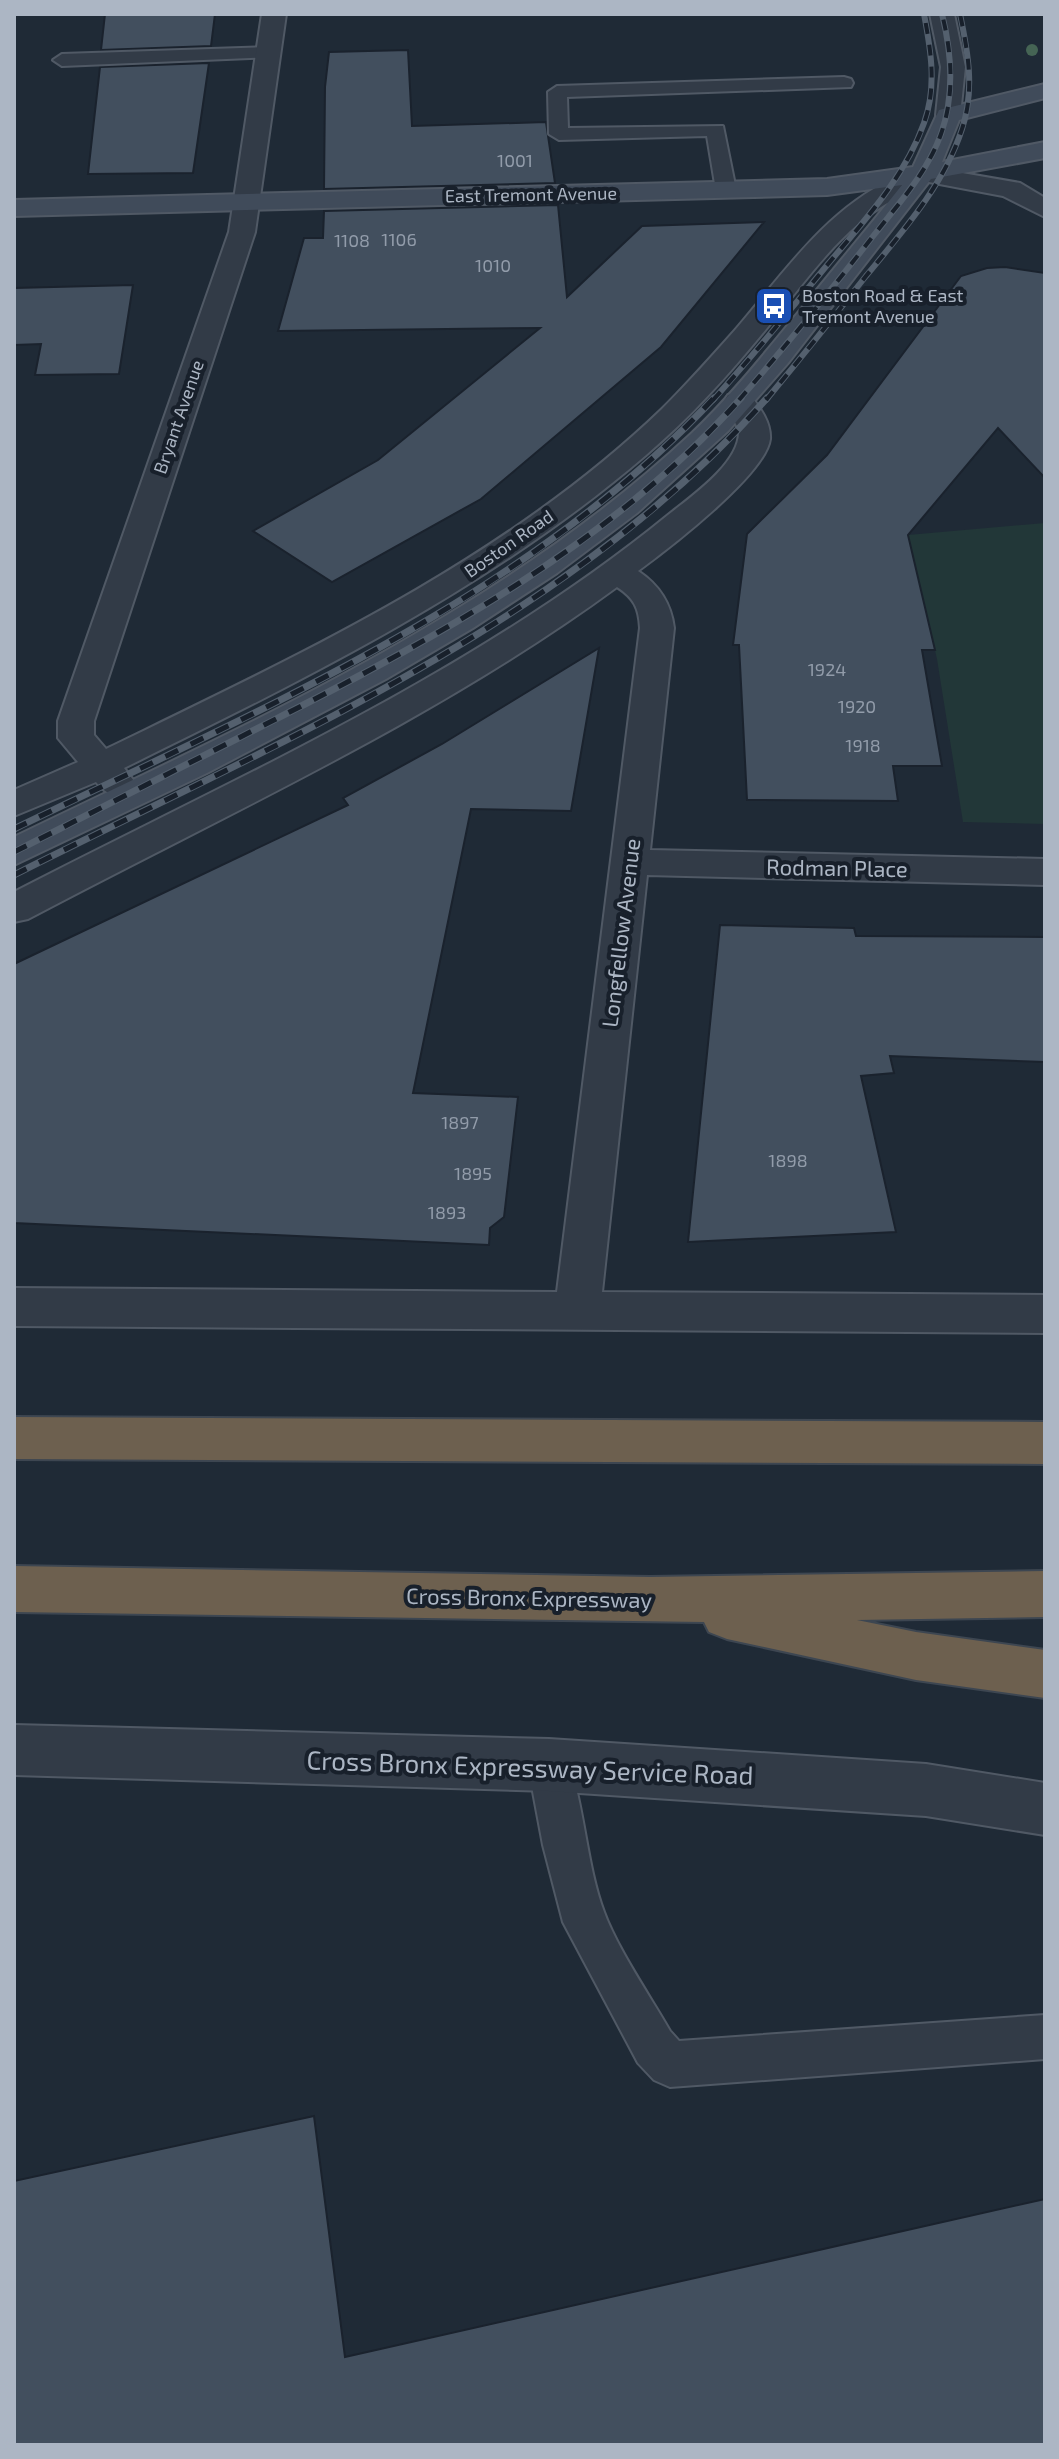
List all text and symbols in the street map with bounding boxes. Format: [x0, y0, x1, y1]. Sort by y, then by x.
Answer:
house number: 1001 [497, 149, 533, 171]
street label: East Tremont Avenue [445, 181, 617, 207]
house number: 1106 [381, 228, 417, 250]
house number: 1108 [334, 229, 370, 251]
house number: 1010 [475, 254, 511, 276]
place label: Boston Road & East Tremont Avenue [802, 284, 964, 327]
bus stop icon: Boston Road & East Tremont Avenue [753, 285, 795, 327]
street label: Bryant Avenue [148, 357, 208, 476]
street label: Boston Road [460, 504, 557, 582]
house number: 1924 [808, 658, 846, 680]
house number: 1920 [838, 695, 876, 717]
house number: 1918 [845, 734, 881, 756]
street label: Longfellow Avenue [596, 837, 644, 1029]
street label: Rodman Place [766, 853, 908, 881]
house number: 1897 [441, 1111, 479, 1133]
house number: 1898 [768, 1149, 808, 1171]
house number: 1895 [454, 1162, 492, 1184]
house number: 1893 [428, 1201, 466, 1223]
street label: Cross Bronx Expressway [406, 1582, 653, 1612]
street label: Cross Bronx Expressway Service Road [306, 1743, 754, 1790]

